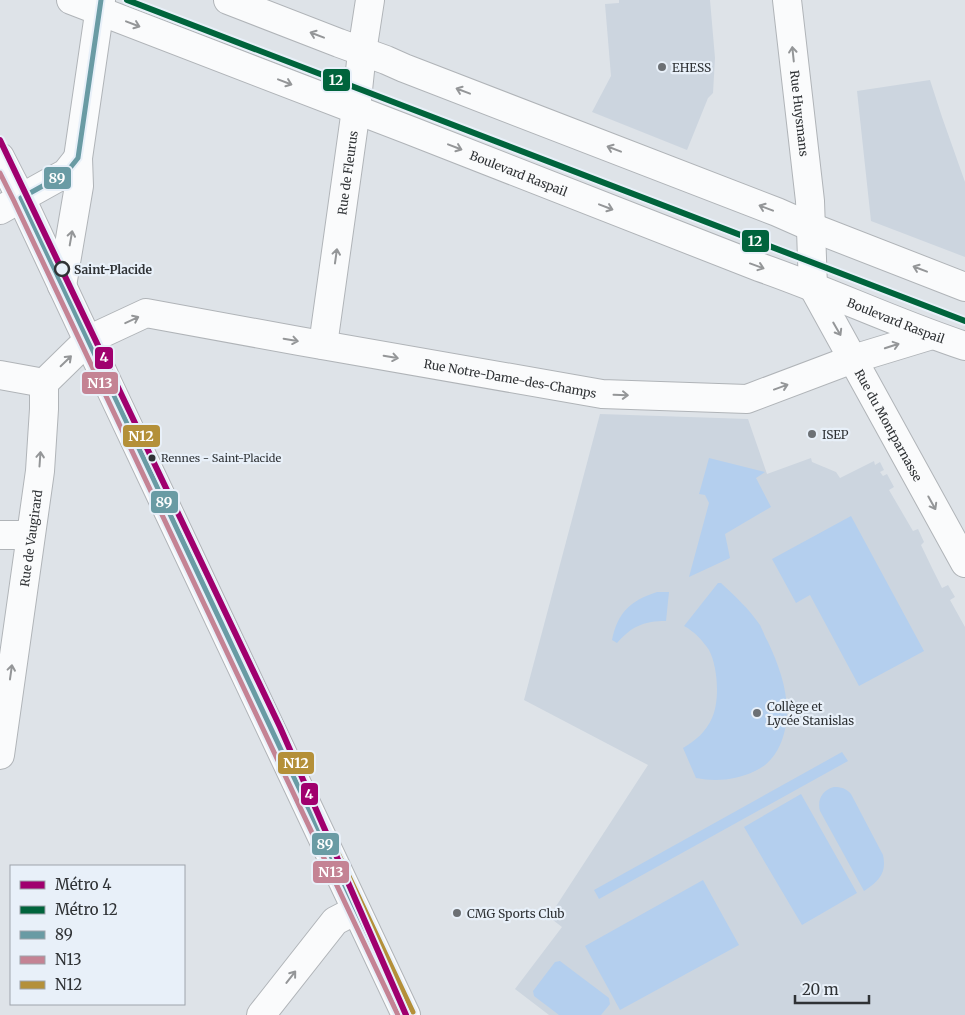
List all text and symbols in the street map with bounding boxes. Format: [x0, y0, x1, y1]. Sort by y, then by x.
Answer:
one-way arrow [125, 20, 140, 29]
one-way arrow [309, 29, 324, 38]
one-way arrow [788, 46, 798, 62]
place label: EHESS [672, 60, 711, 75]
marker: EHESS [656, 61, 668, 73]
line badge: 12 [322, 68, 351, 92]
street label: Rue Huysmans [788, 69, 812, 157]
text: 12 [329, 71, 343, 89]
one-way arrow [276, 78, 292, 87]
one-way arrow [456, 85, 471, 95]
street label: Rue de Fleurus [334, 129, 360, 216]
one-way arrow [447, 144, 462, 153]
one-way arrow [607, 144, 622, 153]
street label: Boulevard Raspail [468, 147, 570, 199]
line badge: 89 [43, 166, 72, 190]
text: 89 [48, 169, 66, 187]
one-way arrow [598, 203, 613, 212]
one-way arrow [759, 203, 774, 212]
line badge: 12 [741, 229, 770, 253]
one-way arrow [66, 230, 76, 246]
text: 12 [748, 232, 762, 250]
one-way arrow [331, 248, 341, 264]
marker: Saint-Placide [54, 261, 70, 277]
place label: Saint-Placide [74, 262, 153, 277]
one-way arrow [749, 262, 764, 271]
one-way arrow [912, 264, 928, 273]
street label: Boulevard Raspail [845, 294, 947, 346]
one-way arrow [124, 315, 139, 324]
one-way arrow [832, 322, 842, 337]
one-way arrow [282, 335, 298, 345]
one-way arrow [884, 341, 900, 351]
line badge: 4 [94, 346, 114, 370]
text: 4 [100, 348, 109, 366]
one-way arrow [383, 353, 399, 363]
street label: Rue Notre-Dame-des-Champs [423, 355, 598, 400]
one-way arrow [59, 356, 71, 368]
street label: Rue du Montparnasse [852, 366, 926, 484]
line badge: N13 [81, 371, 119, 395]
text: N13 [87, 374, 113, 392]
one-way arrow [773, 382, 788, 391]
one-way arrow [612, 390, 628, 399]
line badge: N12 [122, 424, 161, 448]
text: N12 [128, 427, 154, 445]
place label: ISEP [822, 427, 849, 442]
marker: ISEP [806, 428, 818, 440]
one-way arrow [36, 451, 45, 467]
place label: Rennes - Saint-Placide [161, 451, 281, 465]
marker: Rennes - Saint-Placide [147, 453, 157, 463]
street label: Rue de Vaugirard [16, 489, 45, 587]
line badge: 89 [150, 490, 179, 514]
text: 89 [155, 493, 173, 511]
one-way arrow [927, 495, 937, 510]
one-way arrow [6, 664, 16, 680]
place label: Collège et Lycée Stanislas [767, 699, 854, 728]
marker: Collège et Lycée Stanislas [751, 707, 763, 719]
line badge: N12 [277, 751, 315, 775]
text: N12 [283, 754, 309, 772]
line badge: 4 [300, 782, 319, 806]
text: 4 [305, 785, 314, 803]
line badge: 89 [311, 832, 340, 856]
text: 89 [316, 835, 334, 853]
line badge: N13 [312, 860, 350, 884]
text: N13 [318, 863, 344, 881]
legend [10, 865, 185, 1005]
text: Métro 4 [55, 875, 111, 894]
text: Métro 12 [55, 900, 118, 919]
place label: CMG Sports Club [467, 906, 565, 921]
marker: CMG Sports Club [451, 907, 463, 919]
text: 89 [55, 925, 73, 944]
text: N13 [55, 950, 81, 969]
one-way arrow [285, 971, 296, 984]
scale bar [795, 972, 869, 1004]
text: N12 [55, 975, 82, 994]
text: 20 m [802, 980, 839, 999]

